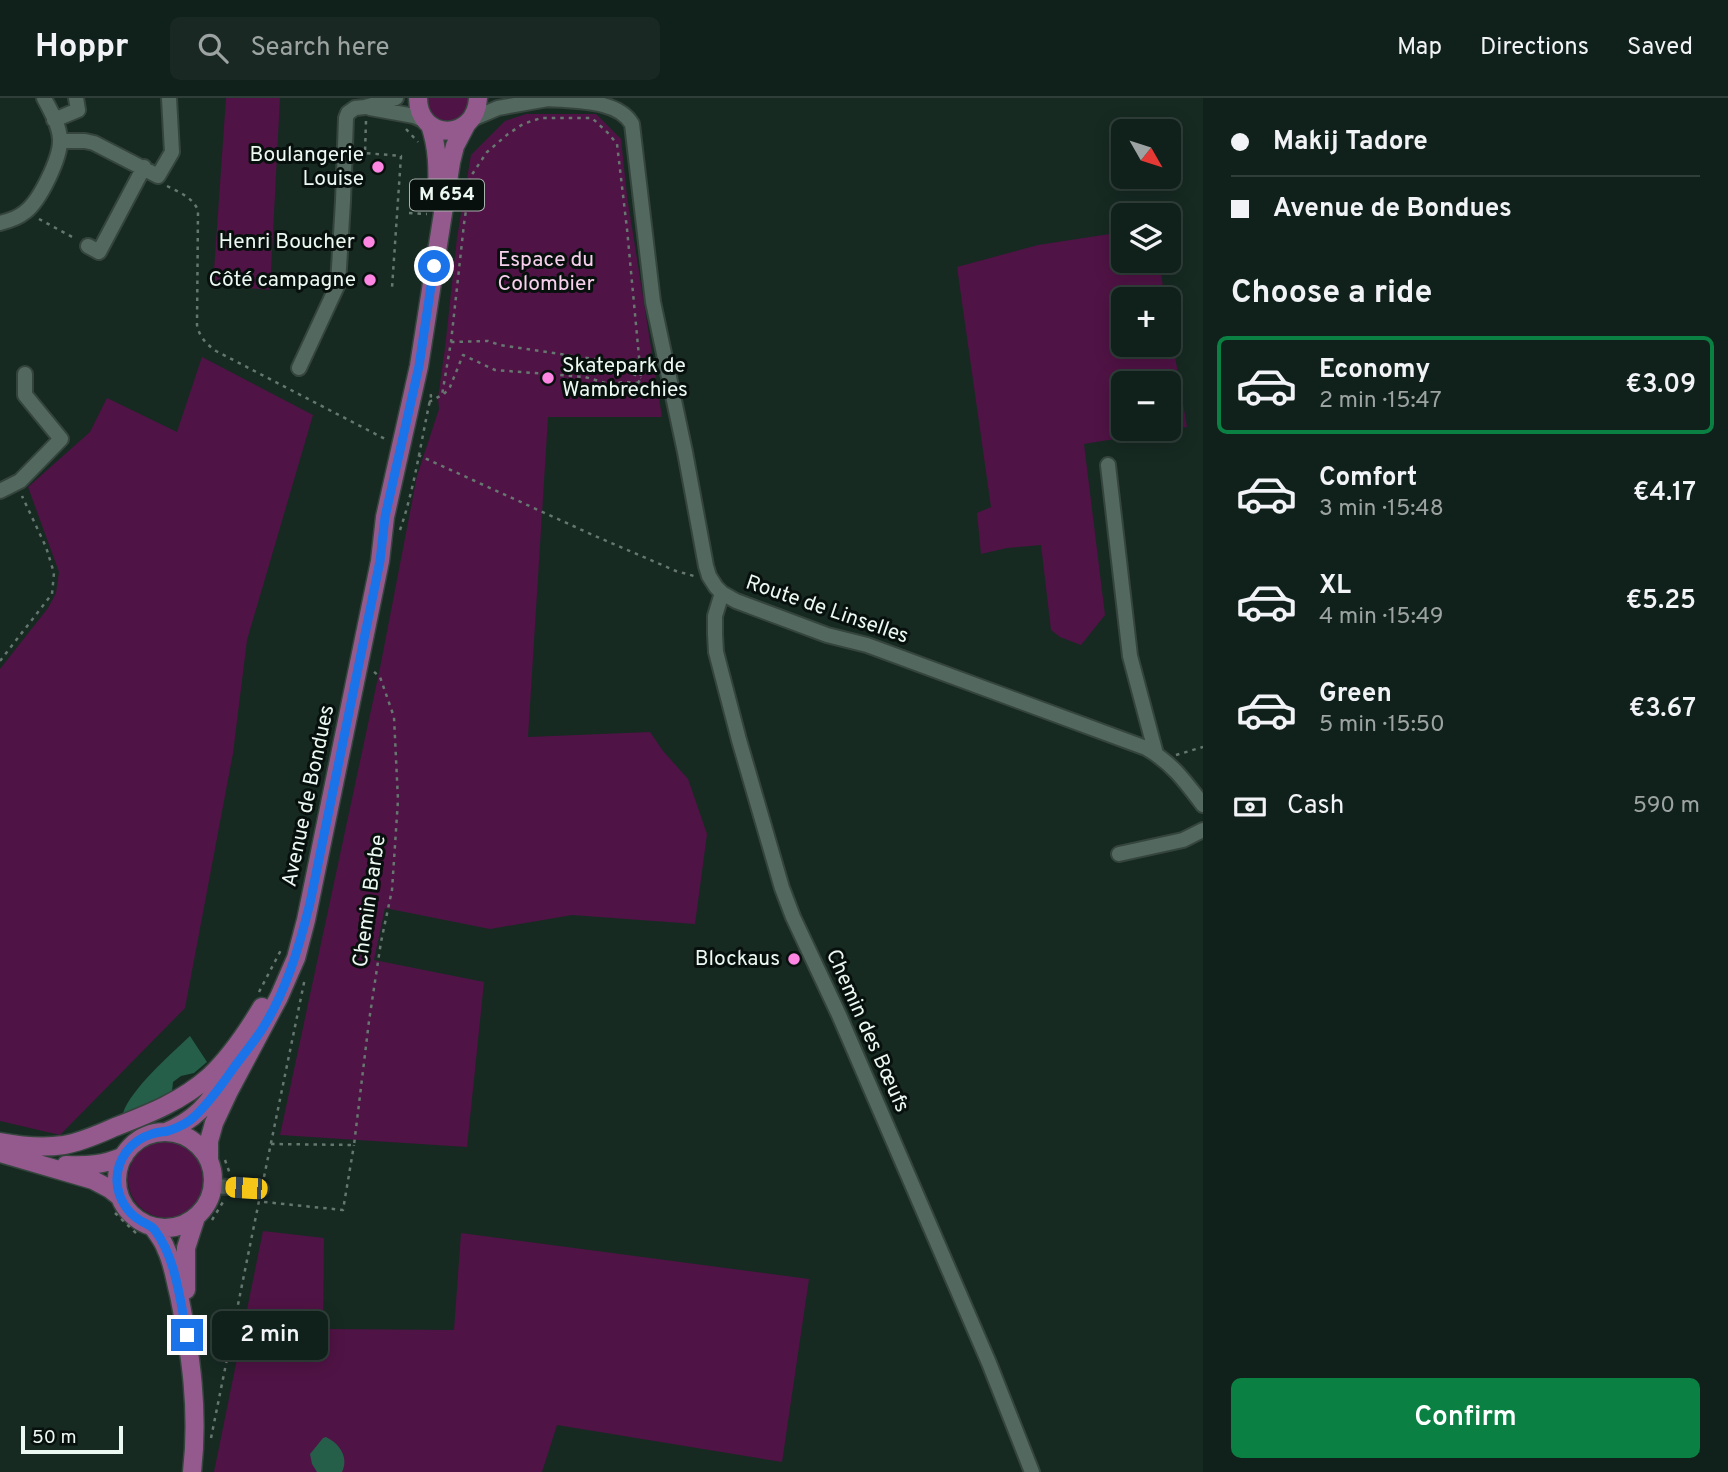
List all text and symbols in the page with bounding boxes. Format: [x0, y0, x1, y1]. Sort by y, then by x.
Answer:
search box [170, 17, 660, 80]
text: Hoppr [35, 27, 128, 69]
icon: search [194, 29, 232, 67]
text: Search here [250, 32, 389, 65]
text: Map [1397, 33, 1442, 63]
text: Directions [1480, 33, 1589, 63]
text: Saved [1627, 33, 1693, 63]
north arrow [1111, 119, 1181, 189]
map controls [1111, 119, 1181, 441]
text: Makij Tadore [1273, 126, 1428, 159]
place label: Boulangerie Louise [250, 142, 364, 193]
marker: Boulangerie Louise [370, 159, 386, 175]
road number: M 654 [410, 180, 484, 211]
text: Avenue de Bondues [1273, 193, 1512, 226]
button: layers [1111, 203, 1181, 273]
place label: Henri Boucher [219, 229, 355, 256]
marker: Henri Boucher [361, 234, 377, 250]
park label: Espace du Colombier [497, 247, 595, 298]
route start [418, 250, 450, 282]
place label: Côté campagne [209, 267, 356, 294]
marker: Côté campagne [362, 272, 378, 288]
text: Choose a ride [1231, 274, 1432, 314]
button: + [1111, 287, 1181, 357]
place label: Skatepark de Wambrechies [562, 353, 688, 404]
icon: car [1235, 354, 1298, 417]
text: Economy [1319, 354, 1430, 387]
text: €3.09 [1626, 369, 1696, 402]
marker: Skatepark de Wambrechies [540, 370, 556, 386]
button: − [1111, 371, 1181, 441]
text: 2 min · 15:47 [1319, 387, 1442, 416]
icon: car [1235, 462, 1298, 525]
text: Comfort [1319, 462, 1417, 495]
text: €4.17 [1633, 477, 1696, 510]
text: 3 min · 15:48 [1319, 495, 1444, 524]
street label: Route de Linselles [742, 569, 912, 651]
icon: car [1235, 570, 1298, 633]
text: XL [1319, 570, 1351, 603]
text: €5.25 [1626, 585, 1696, 618]
text: 4 min · 15:49 [1319, 603, 1443, 632]
icon: car [1235, 678, 1298, 741]
text: Green [1319, 678, 1392, 711]
text: €3.67 [1629, 693, 1696, 726]
street label: Avenue de Bondues [277, 703, 341, 889]
text: 5 min · 15:50 [1319, 711, 1445, 740]
icon: cash [1231, 788, 1269, 826]
text: Cash [1287, 790, 1344, 823]
text: 590 m [1633, 792, 1700, 821]
street label: Chemin Barbe [347, 833, 393, 969]
street label: Chemin des Bœufs [819, 945, 915, 1117]
place label: Blockaus [695, 946, 780, 973]
marker: Blockaus [786, 951, 802, 967]
car [225, 1176, 268, 1200]
callout: 2 min [212, 1310, 327, 1360]
route end [171, 1319, 203, 1351]
text: 2 min [240, 1321, 300, 1350]
button: Confirm [1231, 1378, 1700, 1458]
scale bar [21, 1423, 122, 1455]
text: 50 m [32, 1426, 77, 1450]

